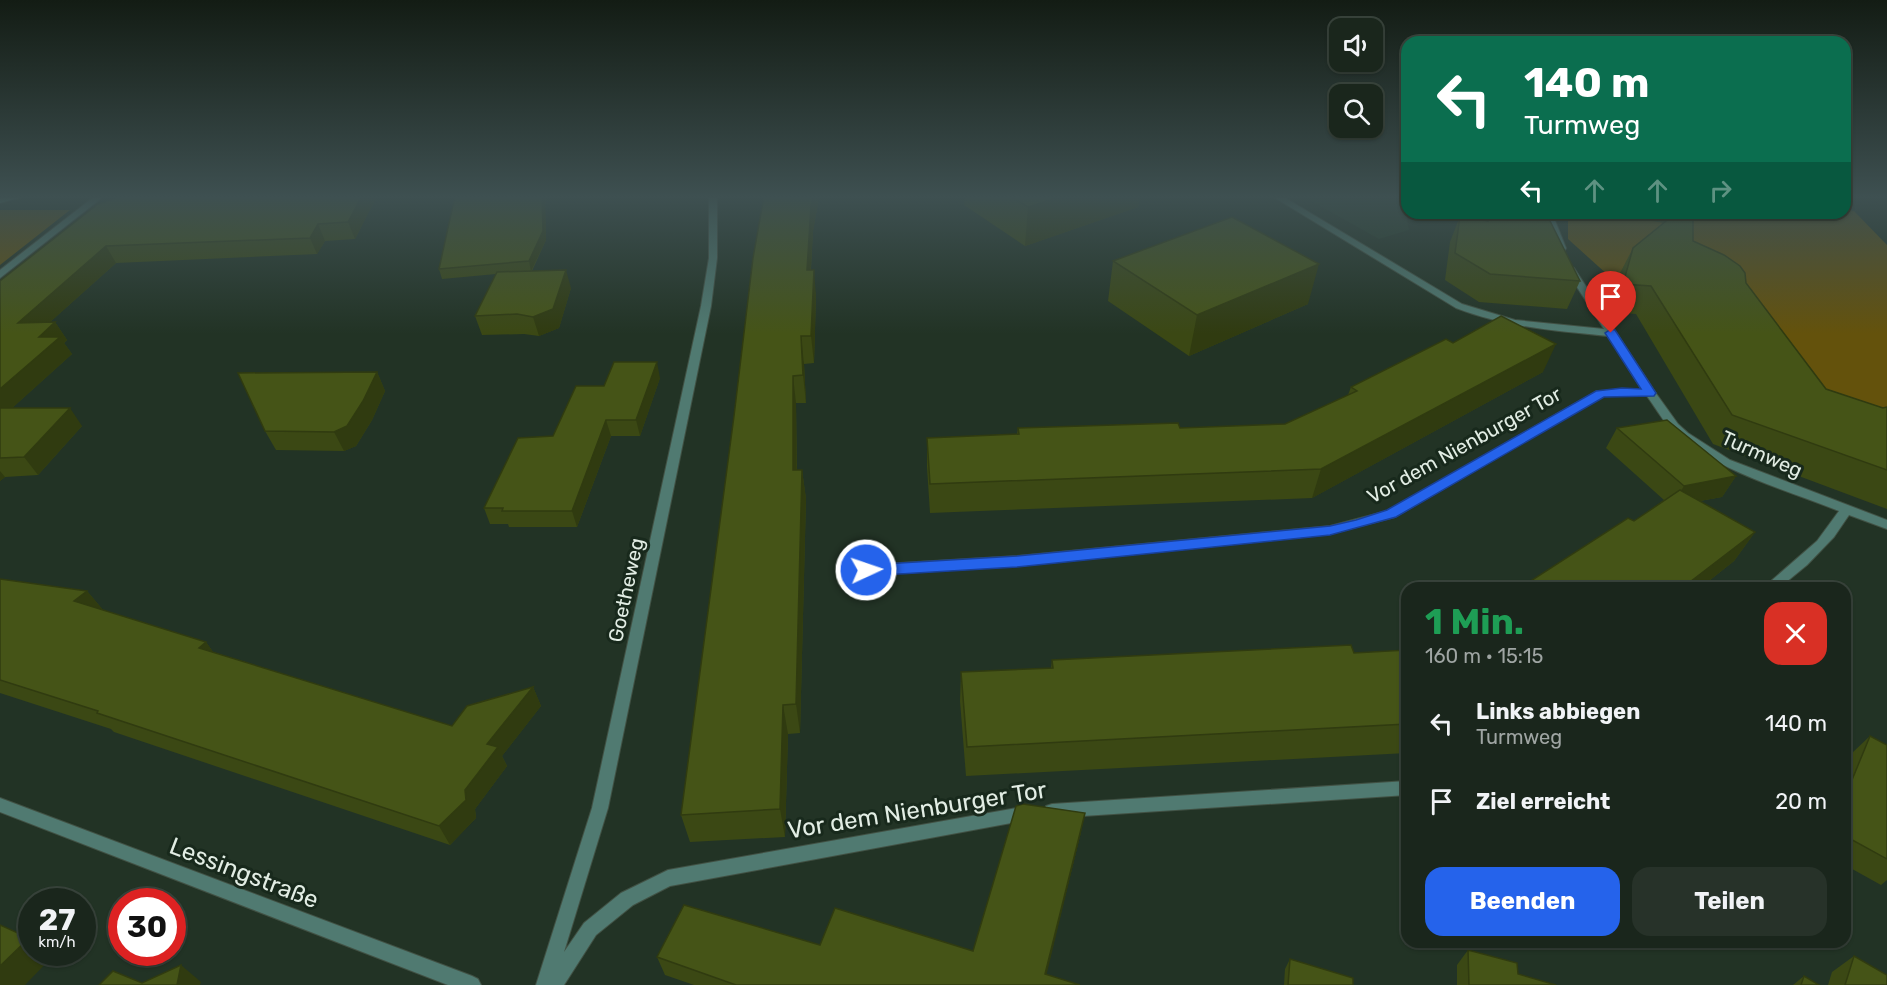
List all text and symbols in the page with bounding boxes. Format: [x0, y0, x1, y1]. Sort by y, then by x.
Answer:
map controls [1329, 18, 1383, 138]
button: sound [1329, 18, 1383, 72]
text: 140 m [1524, 58, 1650, 108]
icon: left [1425, 60, 1503, 138]
button: search [1329, 84, 1383, 138]
text: Turmweg [1524, 109, 1640, 141]
icon: left [1515, 174, 1548, 207]
icon: ahead [1578, 174, 1611, 207]
icon: ahead [1641, 174, 1674, 207]
icon: right [1704, 174, 1737, 207]
pin [1585, 271, 1636, 333]
icon: arrive [1594, 280, 1627, 313]
street label: Vor dem Nienburger Tor [1363, 381, 1566, 508]
street label: Turmweg [1718, 426, 1806, 482]
street label: Goetheweg [603, 536, 649, 644]
position arrow [834, 538, 898, 602]
text: 1 Min. [1425, 600, 1524, 643]
button: close [1764, 602, 1827, 665]
text: 160 m · 15:15 [1425, 644, 1543, 668]
text: Links abbiegen [1476, 698, 1640, 725]
icon: left [1425, 707, 1458, 740]
text: 140 m [1765, 710, 1827, 737]
text: Turmweg [1476, 725, 1562, 749]
street label: Vor dem Nienburger Tor [786, 776, 1048, 844]
icon: arrive [1425, 785, 1458, 818]
text: Ziel erreicht [1476, 788, 1610, 815]
text: 20 m [1775, 788, 1827, 815]
street label: Lessingstraße [166, 832, 322, 914]
button: Beenden [1425, 867, 1620, 936]
button: Teilen [1632, 867, 1827, 936]
speed limit sign: 30 [108, 888, 186, 966]
text: 27 [39, 902, 75, 938]
text: km/h [38, 933, 76, 951]

